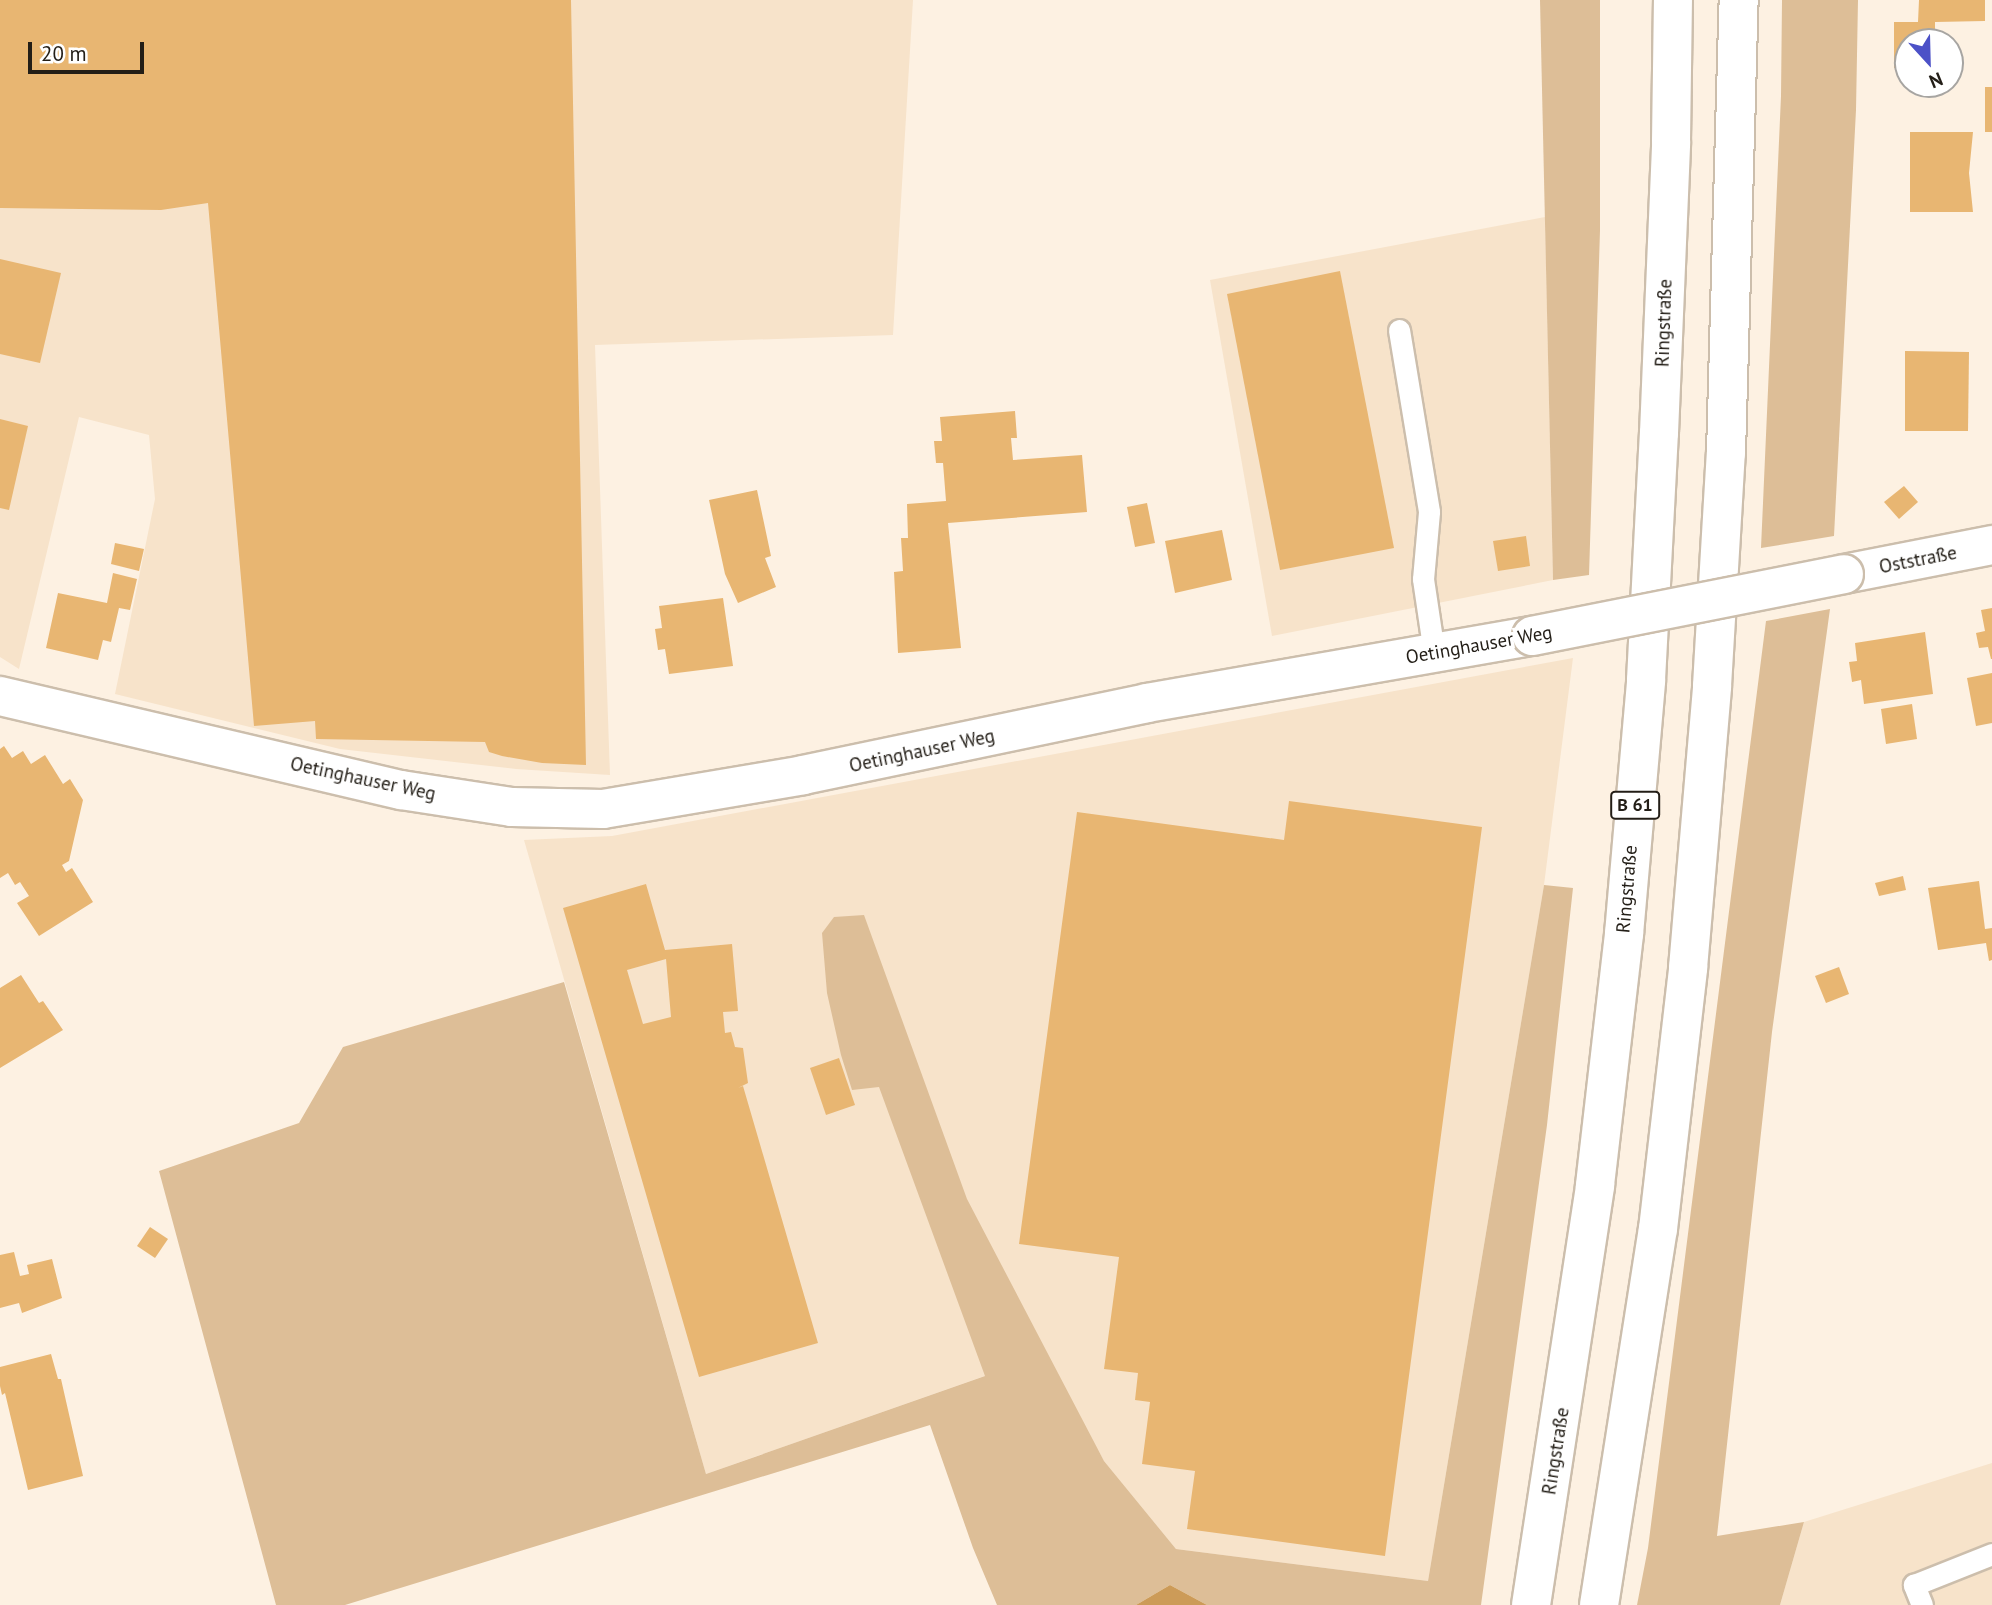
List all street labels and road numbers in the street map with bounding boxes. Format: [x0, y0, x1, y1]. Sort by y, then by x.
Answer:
street label: Ringstraße [1651, 279, 1677, 367]
street label: Oststraße [1877, 541, 1959, 579]
street label: Oetinghauser Weg [1404, 621, 1554, 669]
street label: Oetinghauser Weg [847, 724, 997, 778]
street label: Oetinghauser Weg [288, 752, 438, 806]
road number: B 61 [1609, 790, 1661, 820]
street label: Ringstraße [1612, 844, 1642, 934]
street label: Ringstraße [1538, 1406, 1574, 1496]

